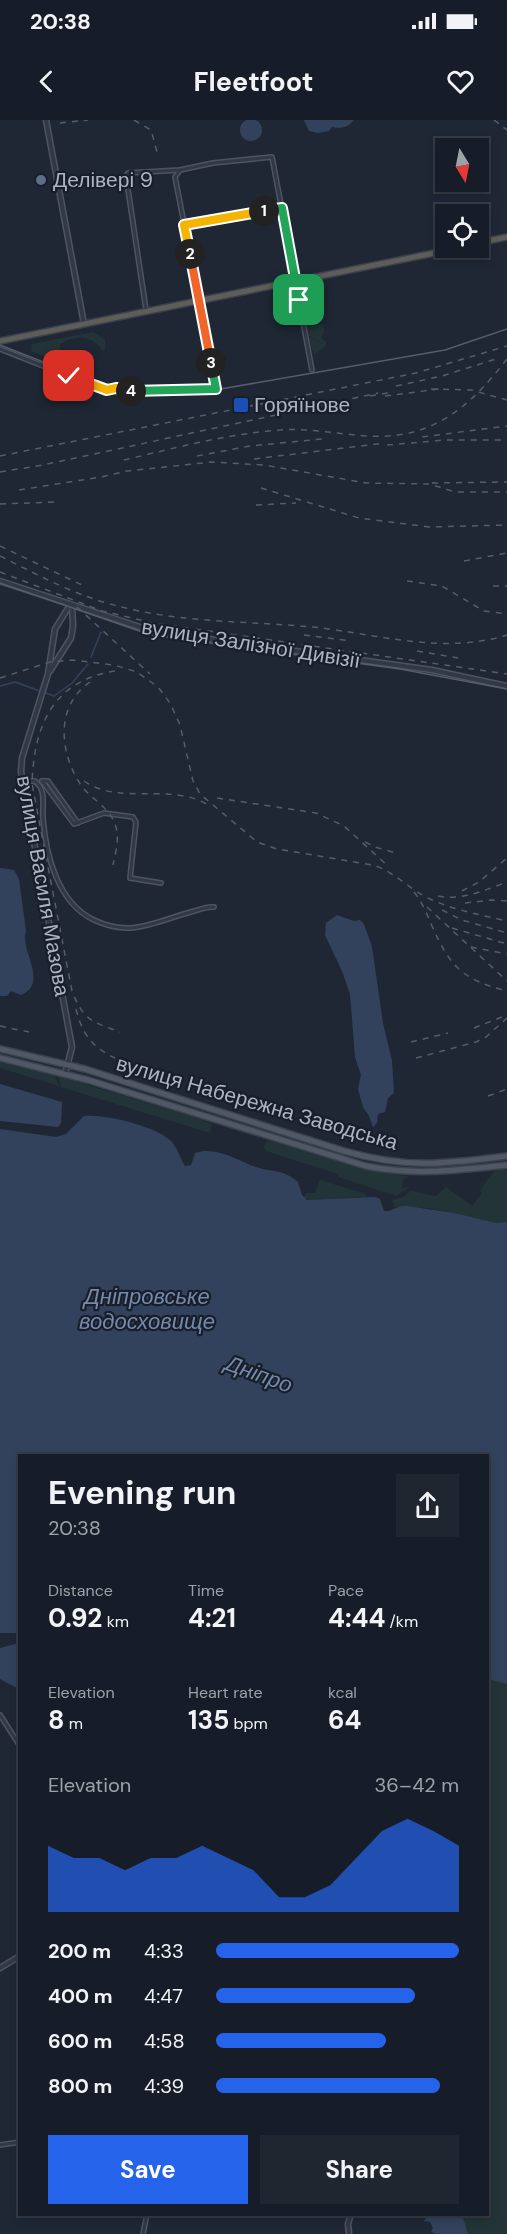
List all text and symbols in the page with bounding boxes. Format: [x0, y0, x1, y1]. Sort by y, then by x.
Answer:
text: 20:38 [30, 7, 91, 36]
text: Fleetfoot [194, 64, 313, 99]
icon: back [30, 65, 63, 98]
icon: heart [444, 65, 477, 98]
north arrow [435, 138, 489, 192]
map controls [435, 138, 489, 258]
place label: Делівері 9 [53, 166, 153, 194]
marker: Делівері 9 [34, 173, 48, 187]
pin: 1 [249, 196, 279, 226]
text: 1 [261, 200, 267, 221]
button: locate [435, 204, 489, 258]
pin: 2 [175, 239, 205, 269]
text: 2 [185, 243, 195, 264]
pin [273, 274, 324, 325]
icon: arrive [282, 283, 315, 316]
pin: 3 [196, 348, 226, 378]
pin [43, 350, 94, 401]
text: 3 [206, 352, 216, 373]
icon: check [52, 359, 85, 392]
pin: 4 [116, 376, 146, 406]
text: 4 [126, 380, 136, 401]
place label: Горяїнове [254, 391, 350, 419]
marker: Горяїнове [232, 396, 250, 414]
street label: вулиця Залізної Дивізії [140, 613, 363, 675]
street label: вулиця Василя Мазова [10, 773, 76, 999]
street label: вулиця Набережна Заводська [113, 1049, 401, 1157]
water label: Дніпровське водосховище [79, 1282, 215, 1336]
water label: Дніпро [219, 1348, 296, 1399]
text: Evening run [48, 1471, 236, 1514]
button: share [396, 1474, 459, 1537]
text: 20:38 [48, 1515, 101, 1541]
text: Distance [48, 1580, 113, 1601]
text: Time [188, 1580, 224, 1601]
text: Pace [328, 1580, 364, 1601]
text: 0.92 [48, 1601, 102, 1635]
text: 4:21 [188, 1601, 236, 1635]
text: 4:44 [328, 1601, 385, 1635]
text: km [102, 1611, 129, 1632]
text: /km [385, 1611, 418, 1632]
text: Elevation [48, 1682, 115, 1703]
text: Heart rate [188, 1682, 263, 1703]
text: kcal [328, 1682, 357, 1703]
text: 8 [48, 1703, 64, 1737]
text: 135 [188, 1703, 229, 1737]
text: 64 [328, 1703, 361, 1737]
text: m [64, 1713, 83, 1734]
text: bpm [229, 1713, 268, 1734]
text: Elevation [48, 1772, 131, 1798]
text: 36–42 m [374, 1772, 459, 1798]
text: 200 m [48, 1938, 111, 1964]
text: 4:33 [144, 1938, 184, 1964]
text: 400 m [48, 1983, 113, 2009]
text: 4:47 [144, 1983, 183, 2009]
text: 600 m [48, 2028, 112, 2054]
text: 4:58 [144, 2028, 185, 2054]
text: 800 m [48, 2073, 112, 2099]
text: 4:39 [144, 2073, 184, 2099]
button: Save [48, 2135, 248, 2204]
button: Share [260, 2135, 459, 2204]

